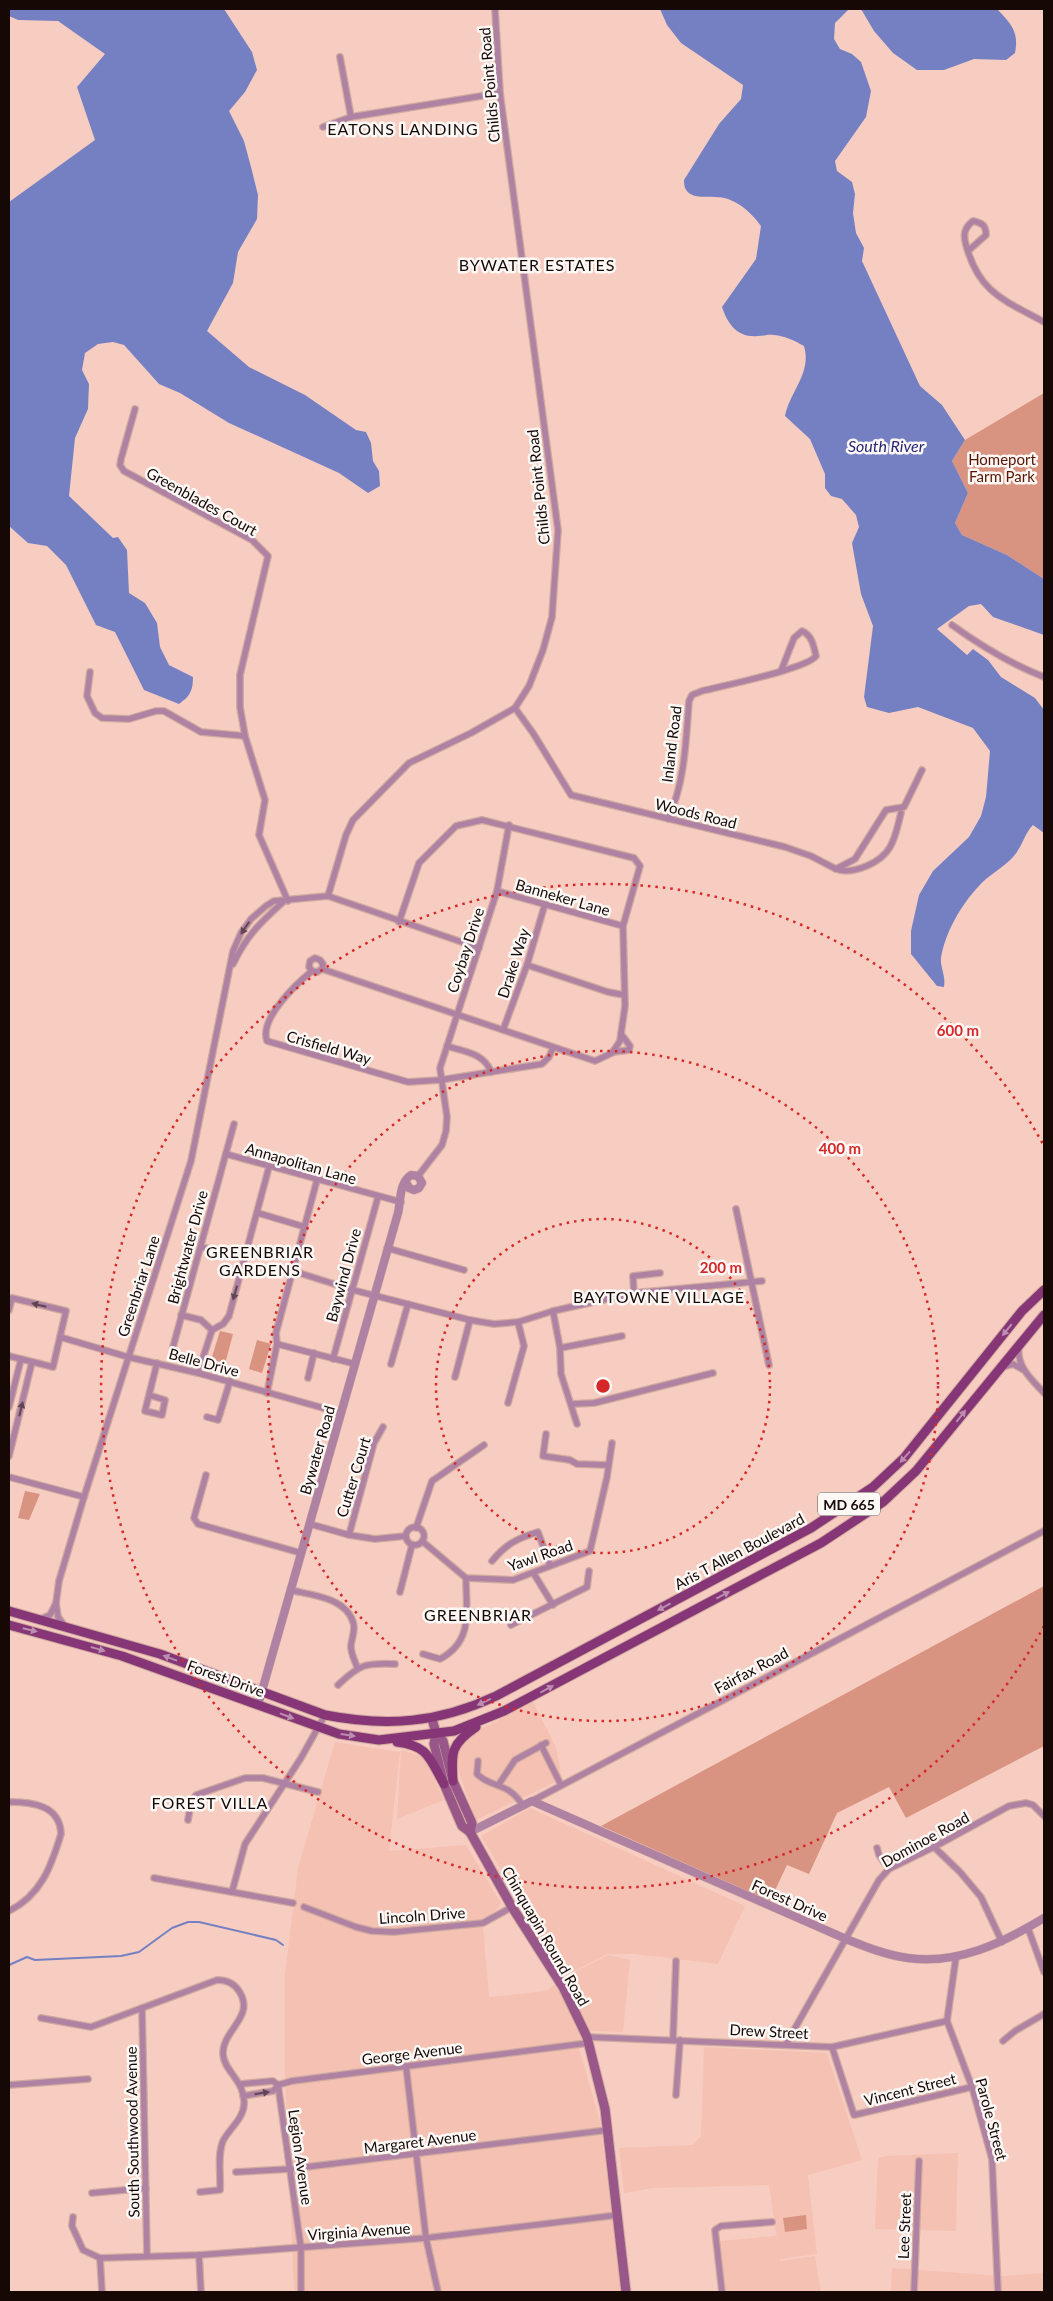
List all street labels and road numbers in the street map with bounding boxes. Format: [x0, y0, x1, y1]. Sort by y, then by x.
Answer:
street label: Childs Point Road [475, 27, 503, 143]
street label: Childs Point Road [523, 429, 553, 545]
street label: Greenblades Court [143, 463, 261, 539]
street label: Inland Road [657, 705, 685, 783]
street label: Woods Road [653, 794, 739, 832]
street label: Banneker Lane [514, 875, 612, 919]
street label: Coybay Drive [443, 905, 487, 995]
street label: Drake Way [493, 926, 533, 1000]
street label: Crisfield Way [285, 1026, 374, 1068]
street label: Annapolitan Lane [243, 1139, 359, 1188]
street label: Brightwater Drive [163, 1188, 211, 1306]
street label: Baywind Drive [322, 1226, 364, 1324]
street label: Greenbriar Lane [113, 1233, 163, 1339]
street label: Belle Drive [167, 1344, 241, 1380]
street label: Bywater Road [296, 1403, 338, 1497]
street label: Cutter Court [332, 1434, 374, 1519]
road number: MD 665 [818, 1492, 880, 1516]
street label: Aris T Allen Boulevard [671, 1509, 807, 1593]
street label: Yawl Road [505, 1535, 575, 1575]
street label: Fairfax Road [711, 1643, 791, 1697]
street label: Forest Drive [185, 1656, 267, 1700]
street label: Dominoe Road [878, 1807, 972, 1871]
street label: Chinquapin Round Road [499, 1863, 593, 2009]
street label: Forest Drive [749, 1875, 831, 1925]
street label: Lincoln Drive [378, 1903, 466, 1927]
street label: Drew Street [729, 2020, 810, 2042]
street label: George Avenue [361, 2038, 463, 2068]
street label: South Southwood Avenue [122, 2046, 142, 2218]
street label: Vincent Street [862, 2069, 958, 2109]
street label: Parole Street [972, 2076, 1012, 2163]
street label: Legion Avenue [285, 2108, 317, 2206]
street label: Margaret Avenue [363, 2125, 477, 2157]
street label: Lee Street [894, 2192, 914, 2259]
street label: Virginia Avenue [307, 2218, 411, 2244]

